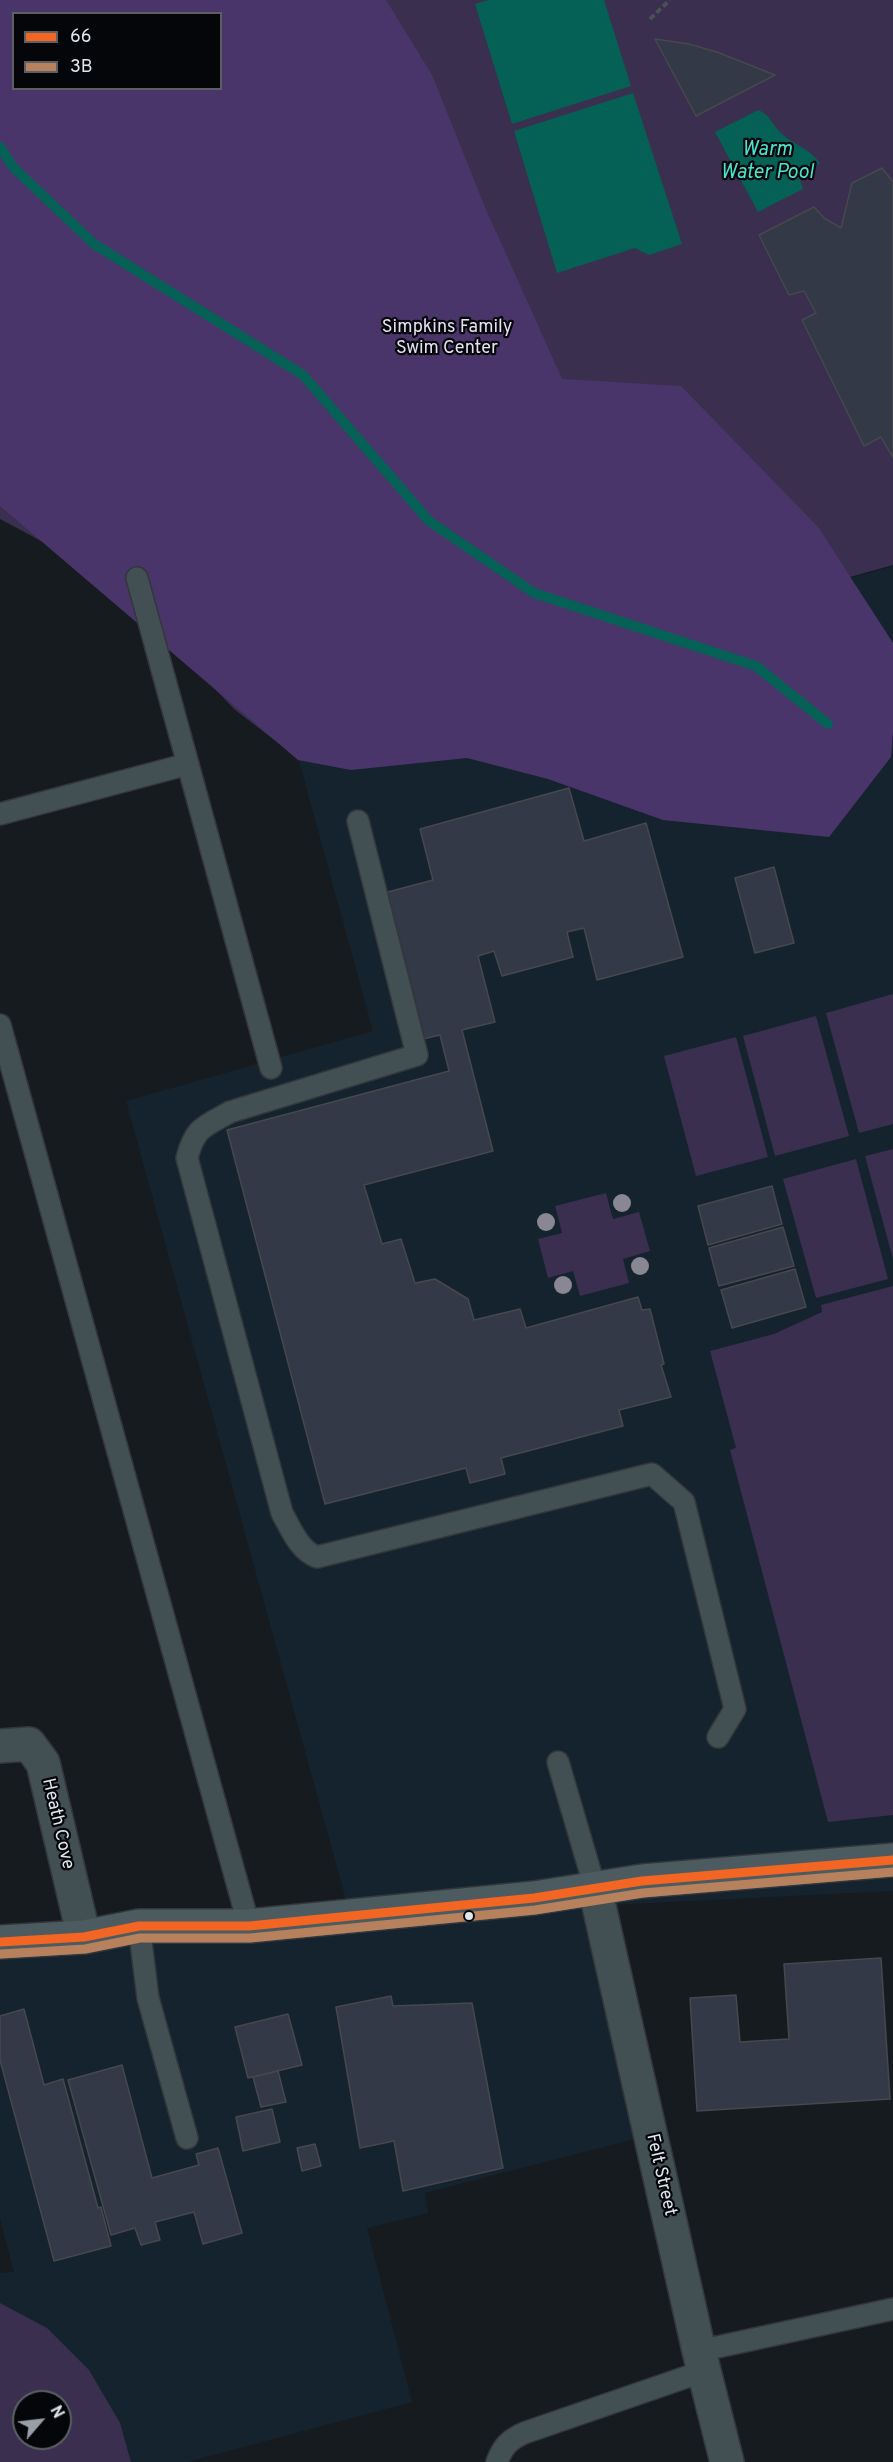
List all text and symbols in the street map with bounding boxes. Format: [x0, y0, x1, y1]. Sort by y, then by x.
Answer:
legend [12, 12, 222, 90]
text: 66 [70, 26, 92, 49]
text: 3B [70, 56, 93, 79]
water label: Warm Water Pool [720, 139, 814, 186]
park label: Simpkins Family Swim Center [382, 317, 512, 360]
street label: Heath Cove [36, 1776, 78, 1872]
unlabelled marker [463, 1910, 475, 1922]
street label: Felt Street [640, 2132, 680, 2218]
north arrow [12, 2390, 72, 2450]
text: N [45, 2403, 68, 2422]

